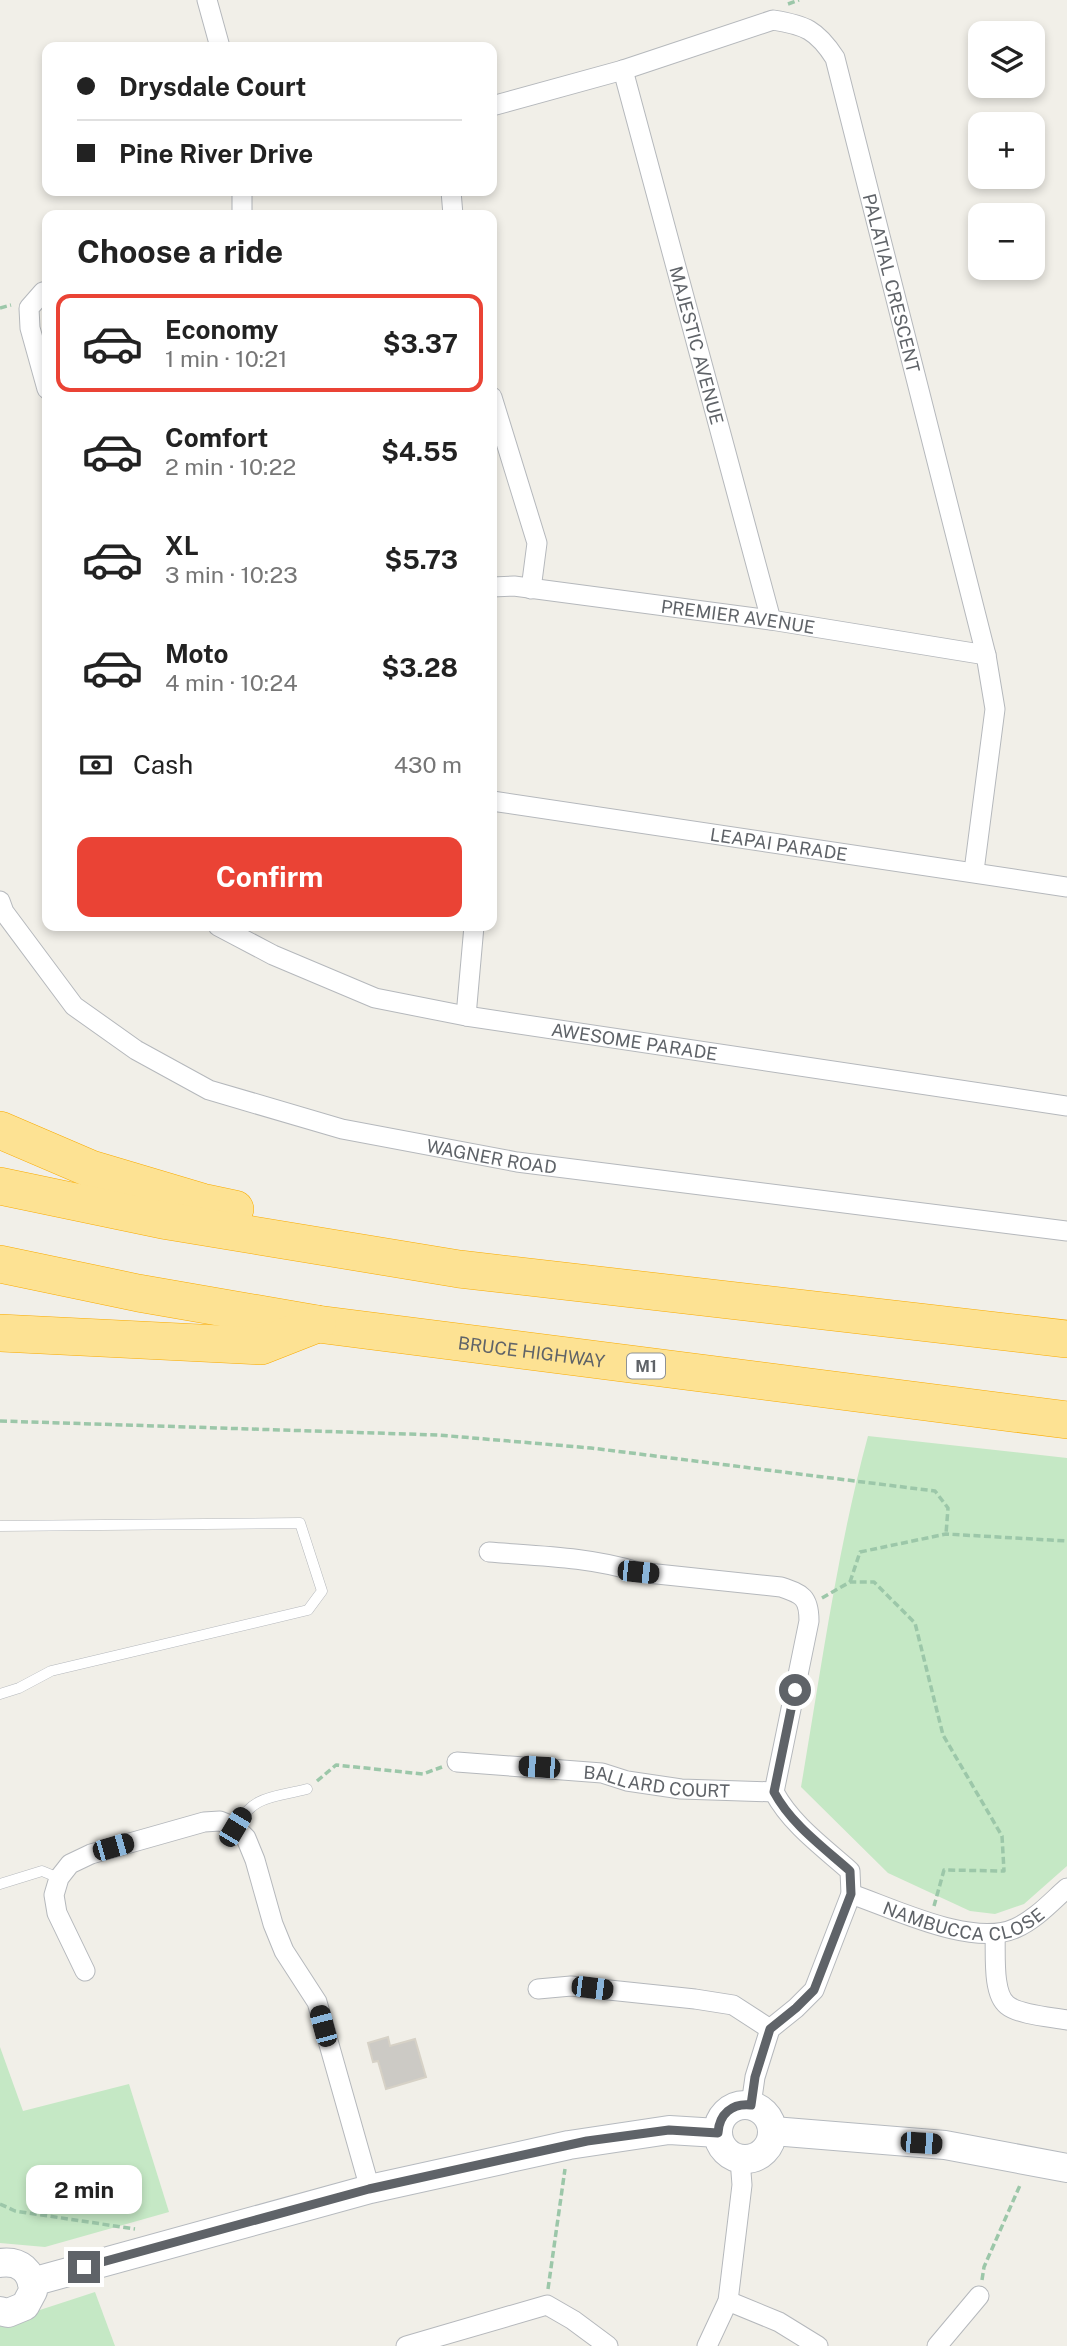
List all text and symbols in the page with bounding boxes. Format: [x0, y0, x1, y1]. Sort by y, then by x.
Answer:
map controls [968, 21, 1045, 280]
button: layers [968, 21, 1045, 98]
text: Drysdale Court [119, 71, 306, 102]
button: + [968, 112, 1045, 189]
text: Pine River Drive [119, 138, 313, 169]
street label: PALATIAL CRESCENT [859, 191, 925, 375]
button: − [968, 203, 1045, 280]
text: Choose a ride [77, 233, 283, 270]
street label: MAJESTIC AVENUE [666, 264, 728, 427]
icon: car [81, 312, 144, 375]
text: Economy [165, 314, 278, 345]
text: $3.37 [383, 328, 458, 359]
text: 1 min · 10:21 [165, 345, 287, 372]
icon: car [81, 420, 144, 483]
text: Comfort [165, 422, 268, 453]
text: $4.55 [381, 436, 458, 467]
text: 2 min · 10:22 [165, 453, 296, 480]
icon: car [81, 528, 144, 591]
text: XL [165, 530, 199, 561]
text: $5.73 [385, 544, 458, 575]
text: 3 min · 10:23 [165, 561, 298, 588]
street label: PREMIER AVENUE [660, 595, 816, 637]
icon: car [81, 636, 144, 699]
text: Moto [165, 638, 228, 669]
text: $3.28 [382, 652, 458, 683]
text: 4 min · 10:24 [165, 669, 298, 696]
icon: cash [77, 746, 115, 784]
text: Cash [133, 749, 193, 780]
text: 430 m [394, 751, 462, 778]
street label: LEAPAI PARADE [709, 823, 849, 865]
button: Confirm [77, 837, 462, 917]
street label: AWESOME PARADE [550, 1018, 719, 1064]
street label: WAGNER ROAD [425, 1135, 558, 1177]
street label: BRUCE HIGHWAY [457, 1332, 606, 1371]
road number: M1 [627, 1354, 665, 1378]
car [617, 1559, 660, 1585]
route start [779, 1674, 811, 1706]
car [518, 1755, 561, 1779]
street label: BALLARD COURT [583, 1761, 731, 1801]
car [216, 1804, 255, 1850]
car [90, 1831, 137, 1863]
street label: NAMBUCCA CLOSE [878, 1892, 1046, 1916]
text: NAMBUCCA CLOSE [880, 1897, 1048, 1944]
car [570, 1975, 615, 2001]
car [308, 2003, 339, 2049]
car [900, 2131, 943, 2155]
callout: 2 min [26, 2166, 142, 2214]
text: 2 min [54, 2176, 114, 2203]
route end [68, 2251, 100, 2283]

